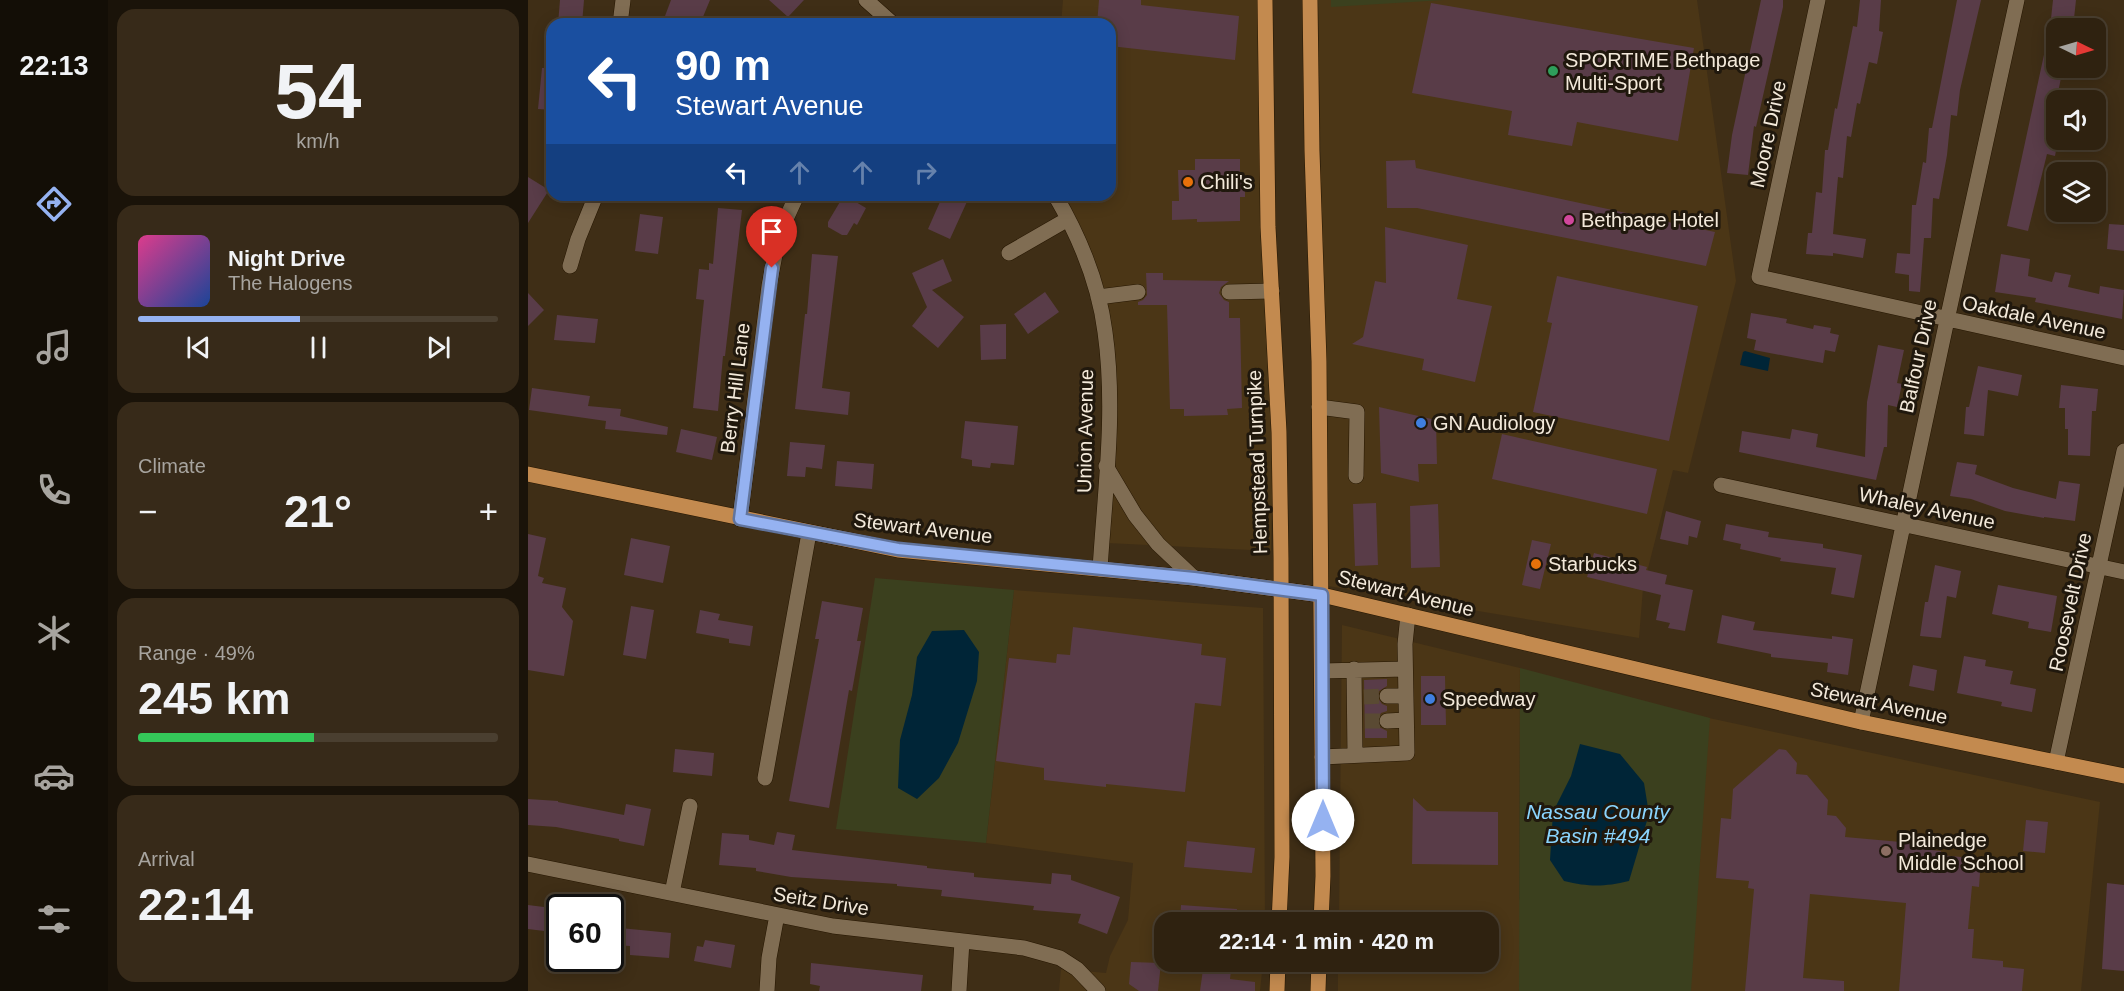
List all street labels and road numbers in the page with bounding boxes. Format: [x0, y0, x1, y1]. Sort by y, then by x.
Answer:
street label: Moore Drive [1746, 78, 1790, 190]
street label: Oakdale Avenue [1960, 291, 2108, 343]
street label: Balfour Drive [1895, 297, 1941, 415]
street label: Berry Hill Lane [716, 322, 754, 454]
street label: Union Avenue [1073, 369, 1097, 493]
street label: Hempstead Turnpike [1243, 369, 1271, 555]
street label: Whaley Avenue [1857, 483, 1997, 533]
street label: Stewart Avenue [852, 509, 994, 547]
street label: Roosevelt Drive [2045, 531, 2095, 673]
street label: Stewart Avenue [1336, 565, 1476, 621]
street label: Stewart Avenue [1808, 678, 1950, 728]
street label: Seitz Drive [772, 883, 870, 919]

